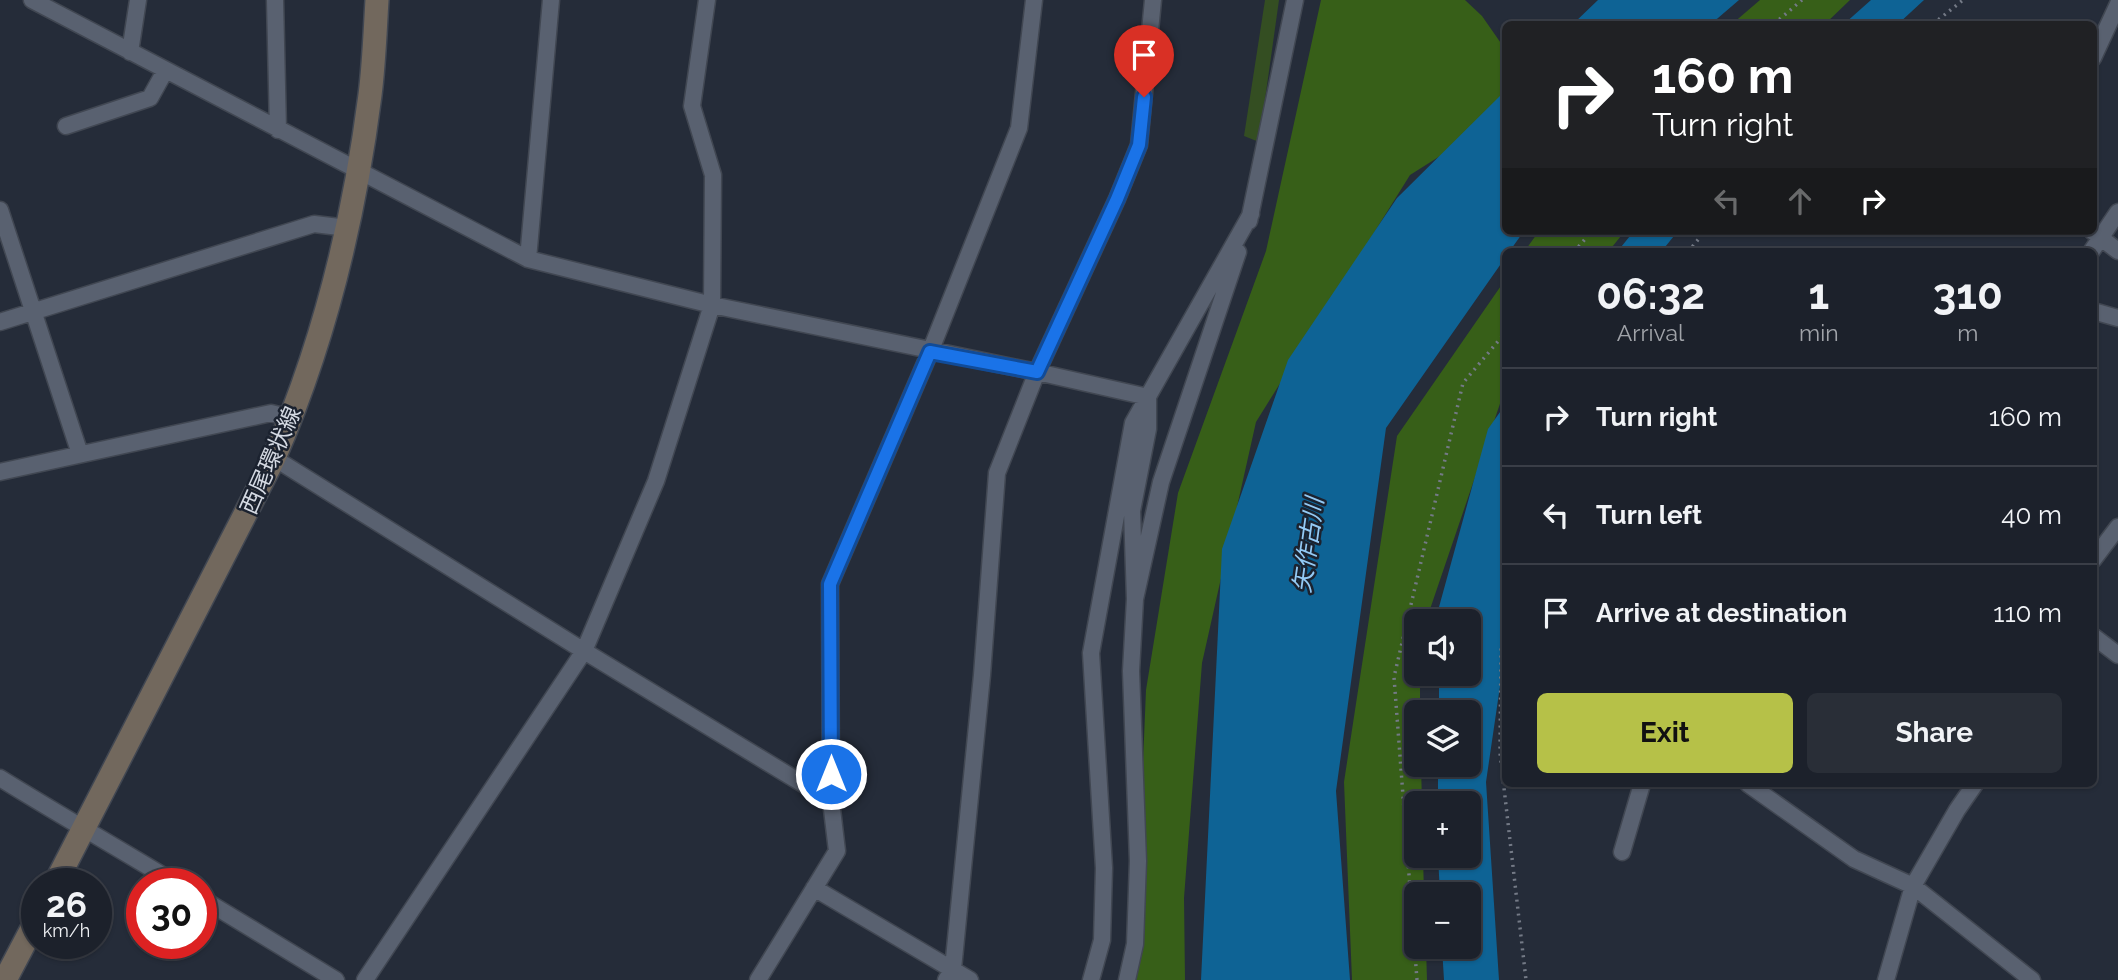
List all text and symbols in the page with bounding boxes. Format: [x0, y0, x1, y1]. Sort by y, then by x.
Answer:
pin [1114, 25, 1174, 97]
icon: arrive [1125, 36, 1163, 74]
text: 160 m [1652, 47, 1793, 104]
icon: right [1537, 49, 1628, 140]
text: Turn right [1652, 106, 1793, 143]
icon: left [1708, 182, 1746, 220]
icon: ahead [1781, 182, 1819, 220]
icon: right [1854, 182, 1892, 220]
text: 06:32 [1596, 270, 1705, 319]
text: 1 [1809, 270, 1829, 319]
text: 310 [1933, 270, 2003, 319]
text: Arrival [1617, 319, 1684, 346]
text: min [1799, 319, 1839, 346]
text: m [1957, 319, 1978, 346]
icon: right [1537, 398, 1575, 436]
street label: 西尾環状線 [234, 402, 306, 518]
text: Turn right [1596, 402, 1717, 432]
text: 160 m [1989, 402, 2062, 432]
water label: 矢作古川 [1287, 492, 1329, 595]
icon: left [1537, 496, 1575, 534]
text: Turn left [1596, 500, 1702, 530]
text: 40 m [2001, 500, 2062, 530]
icon: arrive [1537, 594, 1575, 632]
text: Arrive at destination [1596, 598, 1847, 628]
text: 110 m [1993, 598, 2062, 628]
map controls [1404, 609, 1481, 959]
button: sound [1404, 609, 1481, 686]
button: Exit [1537, 693, 1793, 773]
button: Share [1807, 693, 2062, 773]
button: layers [1404, 700, 1481, 777]
position arrow [794, 737, 868, 811]
button: + [1404, 791, 1481, 868]
speed limit sign: 30 [126, 868, 217, 959]
button: − [1404, 882, 1481, 959]
text: 26 [46, 884, 87, 925]
text: km/h [43, 920, 90, 941]

